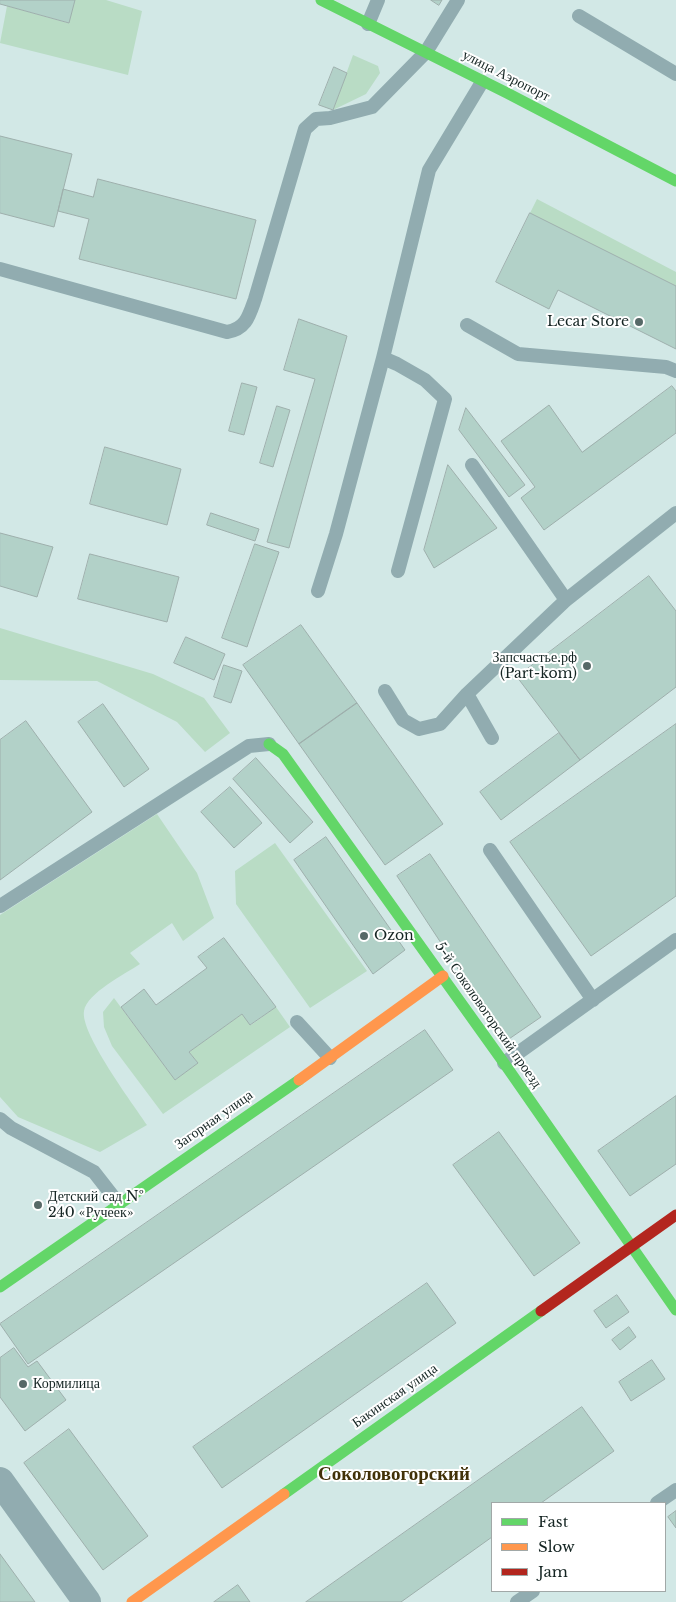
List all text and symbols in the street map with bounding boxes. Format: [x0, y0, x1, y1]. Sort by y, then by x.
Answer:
street label: улица Аэропорт [459, 47, 553, 105]
place label: Lecar Store [547, 314, 629, 330]
marker: Lecar Store [633, 316, 645, 328]
place label: Запсчастье.рф (Part-kom) [493, 650, 577, 682]
marker: Запсчастье.рф (Part-kom) [581, 660, 593, 672]
place label: Ozon [374, 928, 414, 944]
marker: Ozon [358, 930, 370, 942]
street label: 5-й Соколовогорский проезд [431, 939, 545, 1091]
street label: Загорная улица [172, 1087, 256, 1153]
place label: Детский сад № 240 «Ручеек» [48, 1189, 144, 1222]
marker: Детский сад № 240 «Ручеек» [32, 1199, 44, 1211]
street label: Бакинская улица [349, 1360, 441, 1432]
place label: Кормилица [33, 1376, 100, 1392]
marker: Кормилица [17, 1378, 29, 1390]
district label: Соколовогорский [318, 1464, 470, 1486]
legend [491, 1502, 666, 1592]
text: Fast [538, 1512, 568, 1531]
text: Slow [538, 1537, 575, 1556]
text: Jam [538, 1562, 568, 1581]

